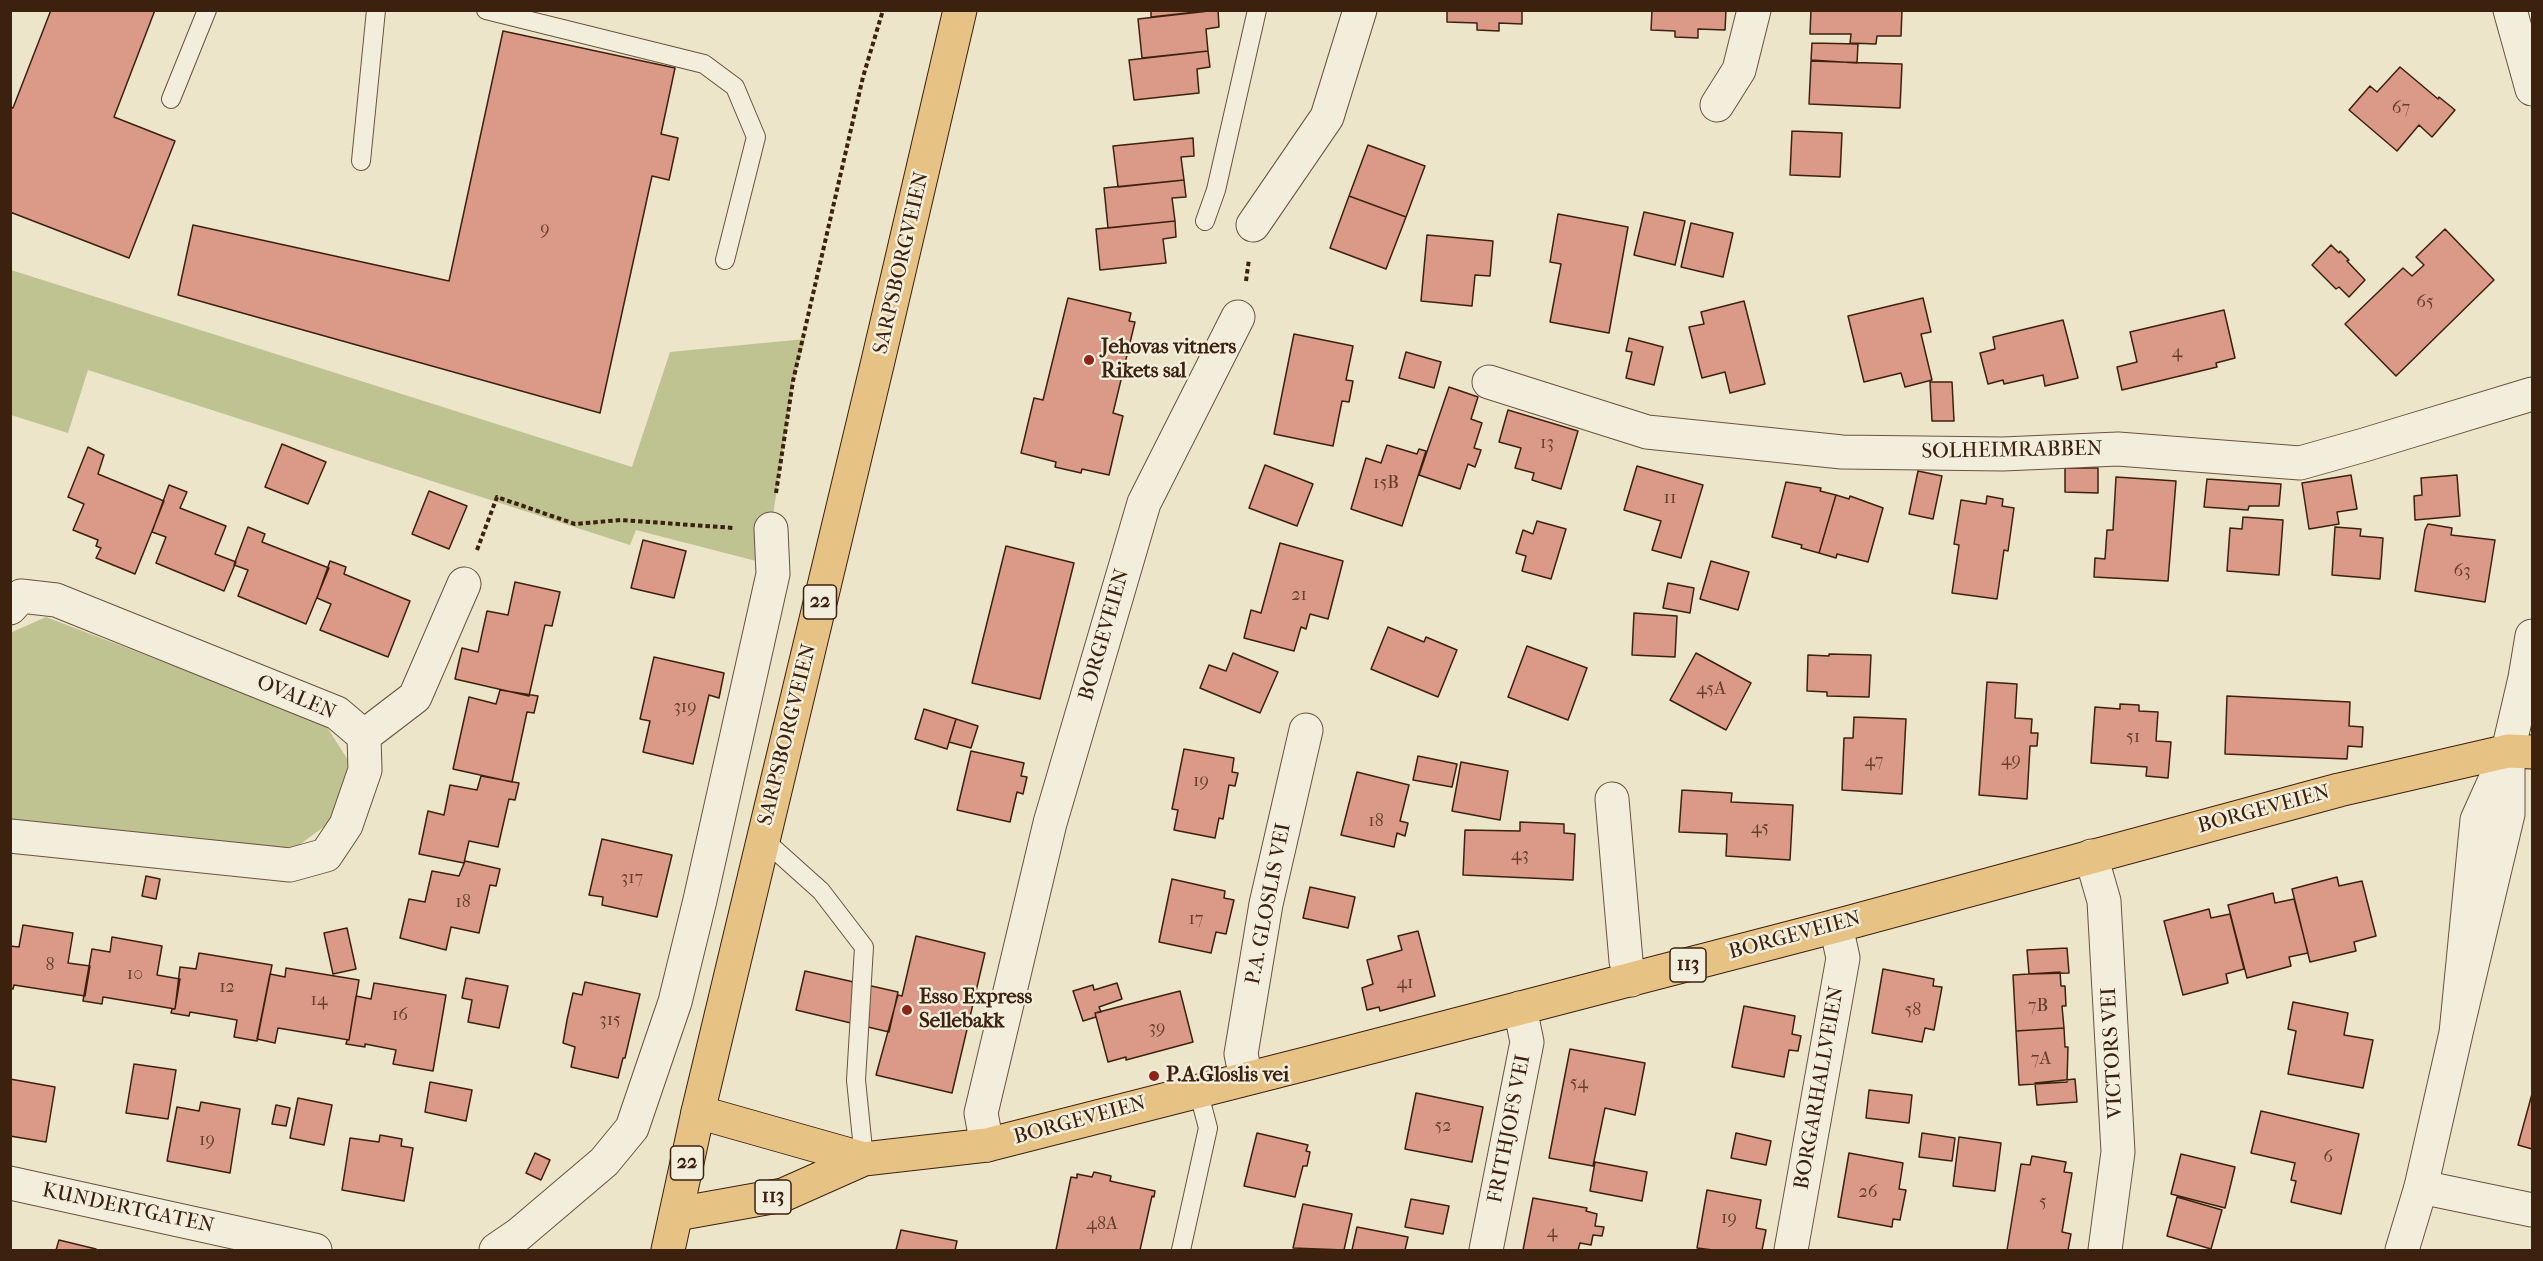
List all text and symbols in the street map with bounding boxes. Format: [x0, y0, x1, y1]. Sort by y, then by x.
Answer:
house number: 67 [2392, 98, 2410, 120]
street label: SARPSBORGVEIEN [869, 169, 935, 357]
house number: 9 [540, 219, 550, 241]
house number: 65 [2416, 292, 2434, 314]
place label: Jehovas vitners Rikets sal [1101, 335, 1236, 385]
house number: 4 [2172, 342, 2182, 364]
marker: Jehovas vitners Rikets sal [1082, 353, 1096, 367]
house number: 13 [1540, 433, 1554, 455]
street label: SOLHEIMRABBEN [1921, 437, 2103, 465]
house number: 15B [1373, 473, 1399, 495]
house number: 11 [1664, 488, 1676, 510]
house number: 63 [2453, 561, 2471, 583]
street label: BORGEVEIEN [1074, 566, 1136, 704]
road number: 22 [804, 585, 836, 619]
house number: 21 [1291, 585, 1307, 607]
street label: SARPSBORGVEIEN [753, 642, 823, 828]
street label: OVALEN [253, 670, 339, 726]
house number: 45A [1696, 679, 1726, 701]
house number: 319 [673, 697, 697, 719]
house number: 51 [2126, 727, 2140, 749]
house number: 49 [2001, 750, 2021, 772]
house number: 47 [1865, 751, 1883, 773]
house number: 19 [1193, 771, 1209, 793]
street label: BORGEVEIEN [2195, 780, 2333, 840]
house number: 18 [1368, 811, 1384, 833]
house number: 45 [1751, 818, 1769, 840]
street label: P.A. GLOSLIS VEI [1241, 821, 1297, 987]
house number: 43 [1511, 845, 1529, 867]
house number: 317 [621, 868, 643, 890]
house number: 18 [455, 892, 471, 914]
street label: BORGEVEIEN [1726, 906, 1864, 966]
house number: 17 [1188, 909, 1204, 931]
road number: 113 [1670, 948, 1706, 982]
house number: 8 [45, 955, 55, 977]
house number: 10 [127, 964, 143, 986]
house number: 41 [1396, 973, 1414, 995]
house number: 12 [219, 977, 235, 999]
place label: Esso Express Sellebakk [919, 985, 1032, 1035]
street label: BORGARHALLVEIEN [1790, 985, 1850, 1191]
street label: VICTORS VEI [2097, 987, 2129, 1119]
house number: 14 [310, 990, 328, 1012]
house number: 7B [2028, 996, 2048, 1018]
house number: 58 [1905, 1000, 1921, 1022]
marker: Esso Express Sellebakk [900, 1003, 914, 1017]
house number: 16 [392, 1005, 408, 1027]
house number: 315 [599, 1010, 621, 1032]
house number: 39 [1149, 1018, 1165, 1040]
house number: 7A [2031, 1049, 2051, 1071]
street label: FRITHJOFS VEI [1483, 1053, 1537, 1205]
place label: P.A.Gloslis vei [1166, 1063, 1289, 1089]
marker: P.A.Gloslis vei [1147, 1069, 1161, 1083]
house number: 54 [1570, 1073, 1588, 1095]
street label: BORGEVEIEN [1011, 1091, 1149, 1151]
house number: 52 [1434, 1116, 1452, 1138]
house number: 19 [199, 1130, 215, 1152]
road number: 22 [670, 1146, 704, 1180]
house number: 6 [2323, 1147, 2333, 1169]
street label: KUNDERTGATEN [40, 1178, 216, 1240]
road number: 113 [755, 1180, 791, 1214]
house number: 26 [1858, 1182, 1878, 1204]
house number: 5 [2039, 1192, 2047, 1214]
house number: 19 [1721, 1208, 1737, 1230]
house number: 48A [1086, 1214, 1118, 1236]
house number: 4 [1547, 1222, 1557, 1244]

